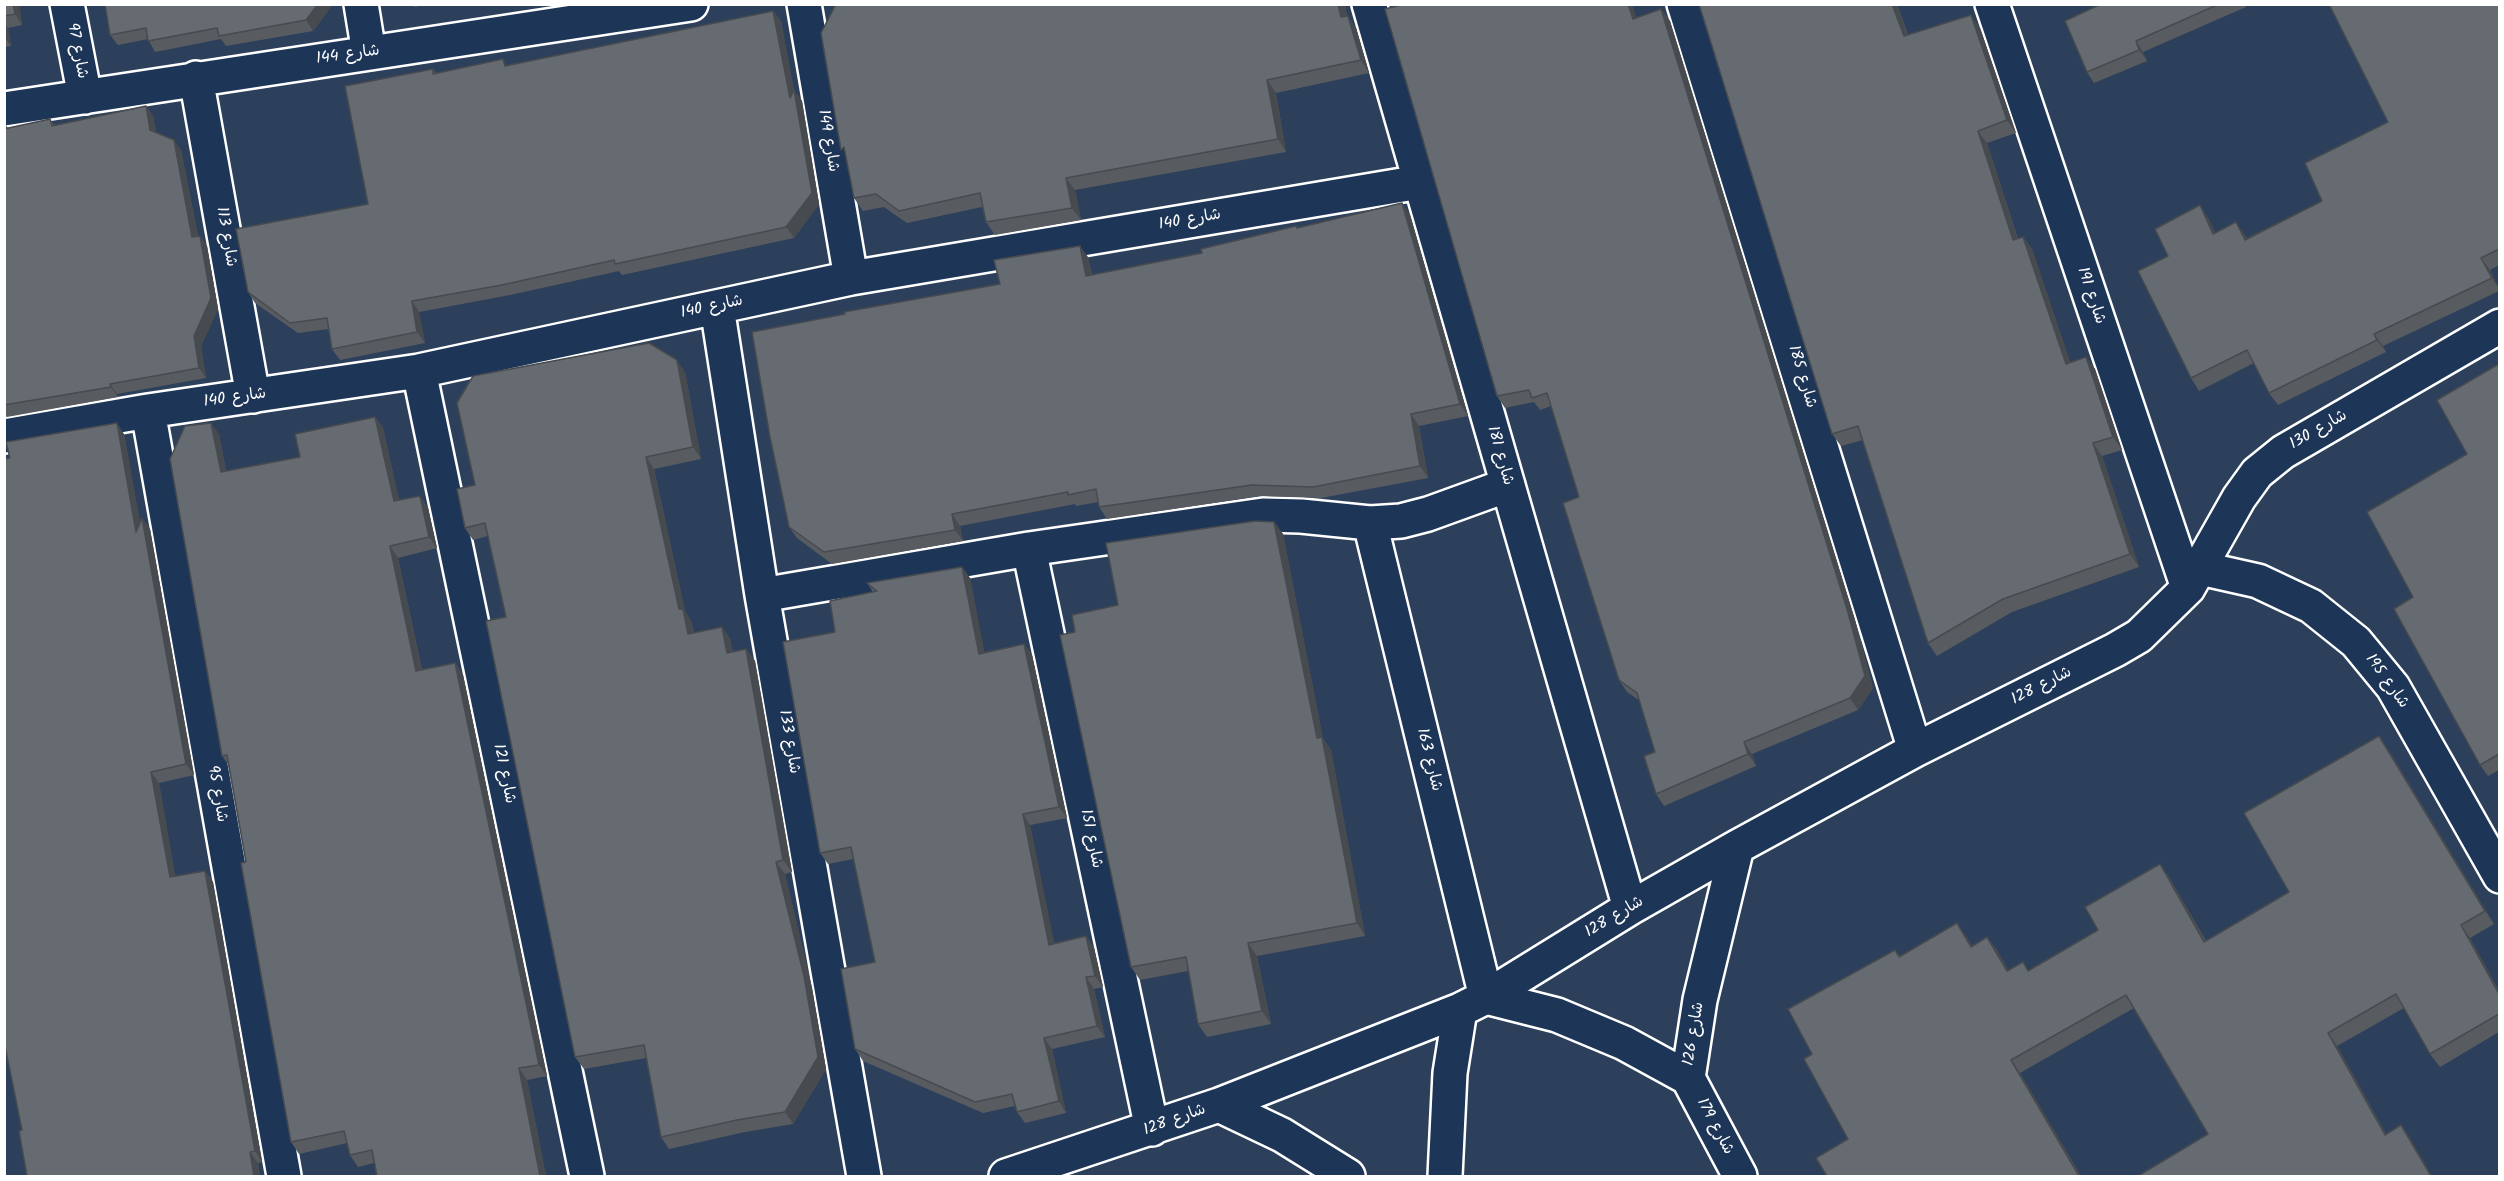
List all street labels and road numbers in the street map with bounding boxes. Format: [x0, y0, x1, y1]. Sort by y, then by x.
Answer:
street label: شارع 97 [61, 22, 91, 80]
street label: شارع 144 [315, 42, 381, 70]
street label: شارع 149 [812, 108, 842, 174]
street label: شارع 113 [210, 206, 240, 268]
street label: شارع 140 [1157, 206, 1223, 236]
street label: شارع 191 [2071, 265, 2109, 327]
street label: شارع 140 [679, 292, 745, 324]
street label: شارع 185 [1782, 343, 1820, 411]
street label: شارع 140 [203, 385, 267, 413]
street label: شارع 130 [2287, 407, 2351, 455]
street label: شارع 181 [1481, 424, 1517, 488]
street label: شارع 195 [2360, 651, 2412, 713]
street label: شارع 128 [2009, 664, 2075, 710]
street label: شارع 133 [773, 709, 803, 775]
street label: شارع 163 [1411, 727, 1445, 793]
street label: شارع 121 [487, 742, 519, 806]
street label: شارع 95 [202, 764, 230, 824]
street label: شارع 151 [1074, 808, 1106, 870]
street label: شارع 128 [1582, 893, 1648, 943]
street label: شارع 126 [1680, 1001, 1710, 1067]
street label: شارع 179 [1691, 1095, 1737, 1159]
street label: شارع 128 [1141, 1101, 1209, 1141]

